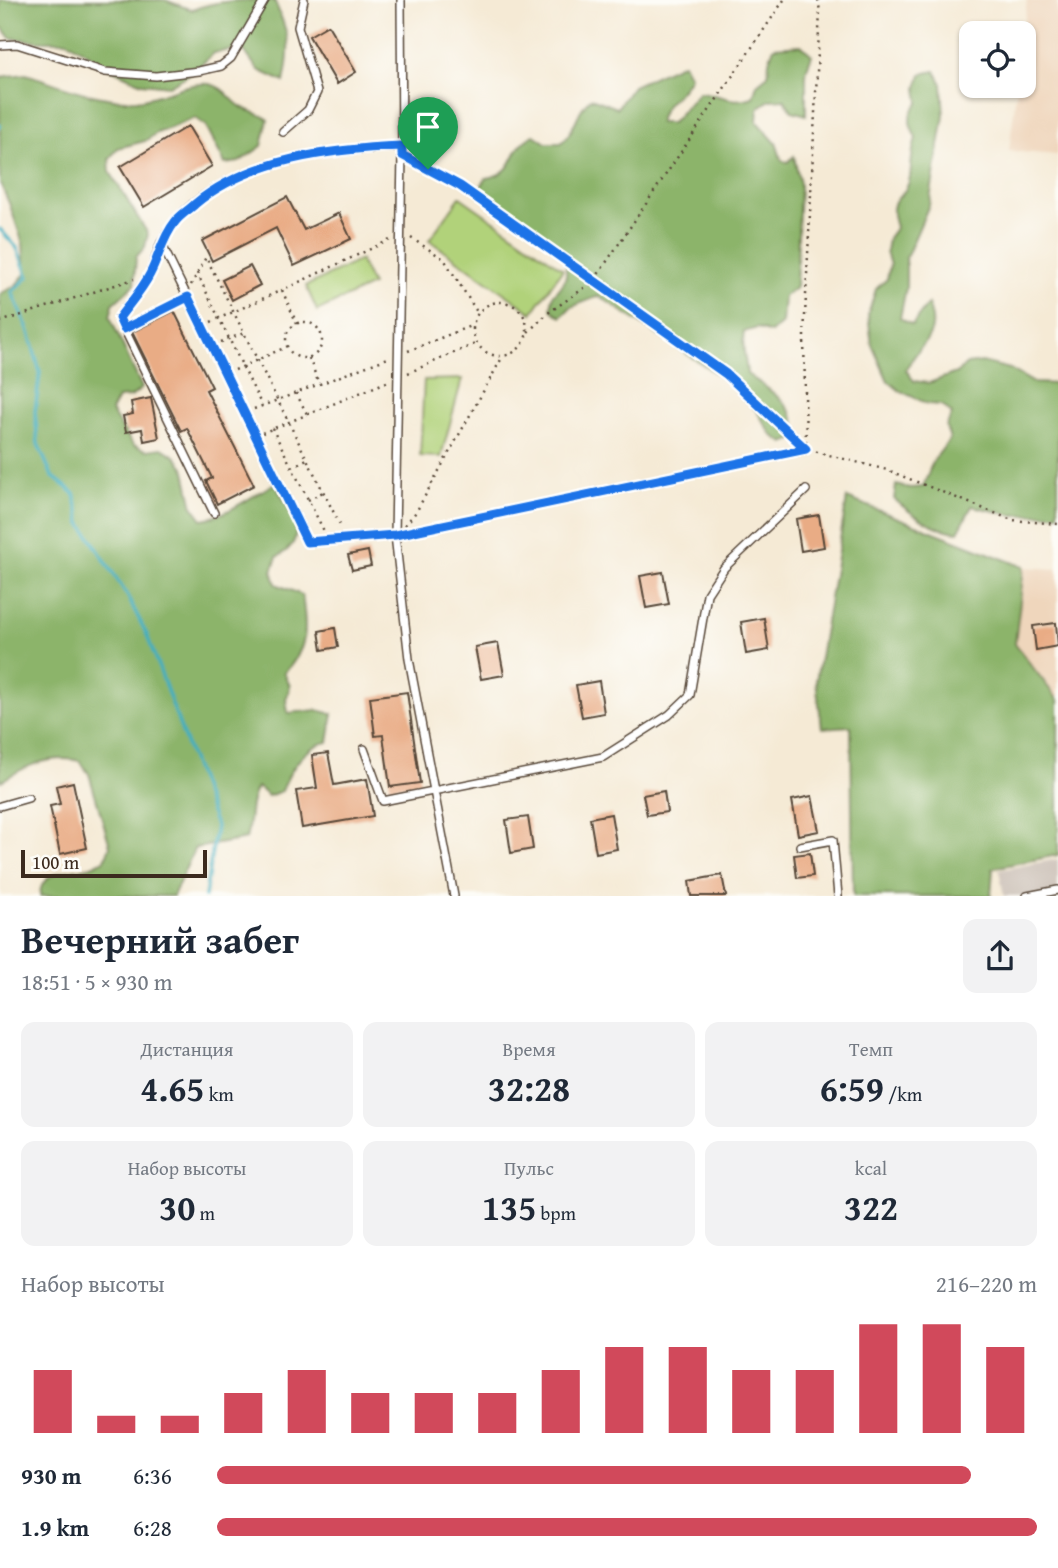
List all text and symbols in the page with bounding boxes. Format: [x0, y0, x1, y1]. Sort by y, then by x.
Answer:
map controls [959, 21, 1036, 98]
button: locate [959, 21, 1036, 98]
pin [398, 97, 458, 169]
icon: arrive [409, 108, 447, 146]
scale bar [21, 847, 206, 879]
text: 100 m [32, 848, 79, 876]
text: Вечерний забег [21, 911, 299, 967]
button: share [963, 919, 1037, 993]
text: 18:51 · 5 × 930 m [21, 965, 173, 998]
text: Дистанция [141, 1035, 233, 1063]
text: Время [502, 1035, 556, 1063]
text: Темп [849, 1035, 893, 1063]
text: 4.65 [140, 1063, 204, 1114]
text: 32:28 [488, 1063, 570, 1114]
text: 6:59 [820, 1063, 884, 1114]
text: km [204, 1080, 234, 1108]
text: /km [884, 1080, 922, 1108]
text: Набор высоты [128, 1154, 246, 1182]
text: Пульс [504, 1154, 554, 1182]
text: kcal [855, 1154, 887, 1182]
text: 30 [159, 1182, 195, 1233]
text: 135 [482, 1182, 536, 1233]
text: 322 [844, 1182, 898, 1233]
text: m [195, 1199, 215, 1227]
text: bpm [536, 1199, 576, 1227]
text: Набор высоты [21, 1267, 165, 1300]
text: 216–220 m [936, 1267, 1037, 1300]
text: 930 m [21, 1459, 82, 1492]
text: 6:36 [133, 1459, 172, 1492]
text: 1.9 km [21, 1511, 89, 1544]
text: 6:28 [133, 1511, 172, 1544]

